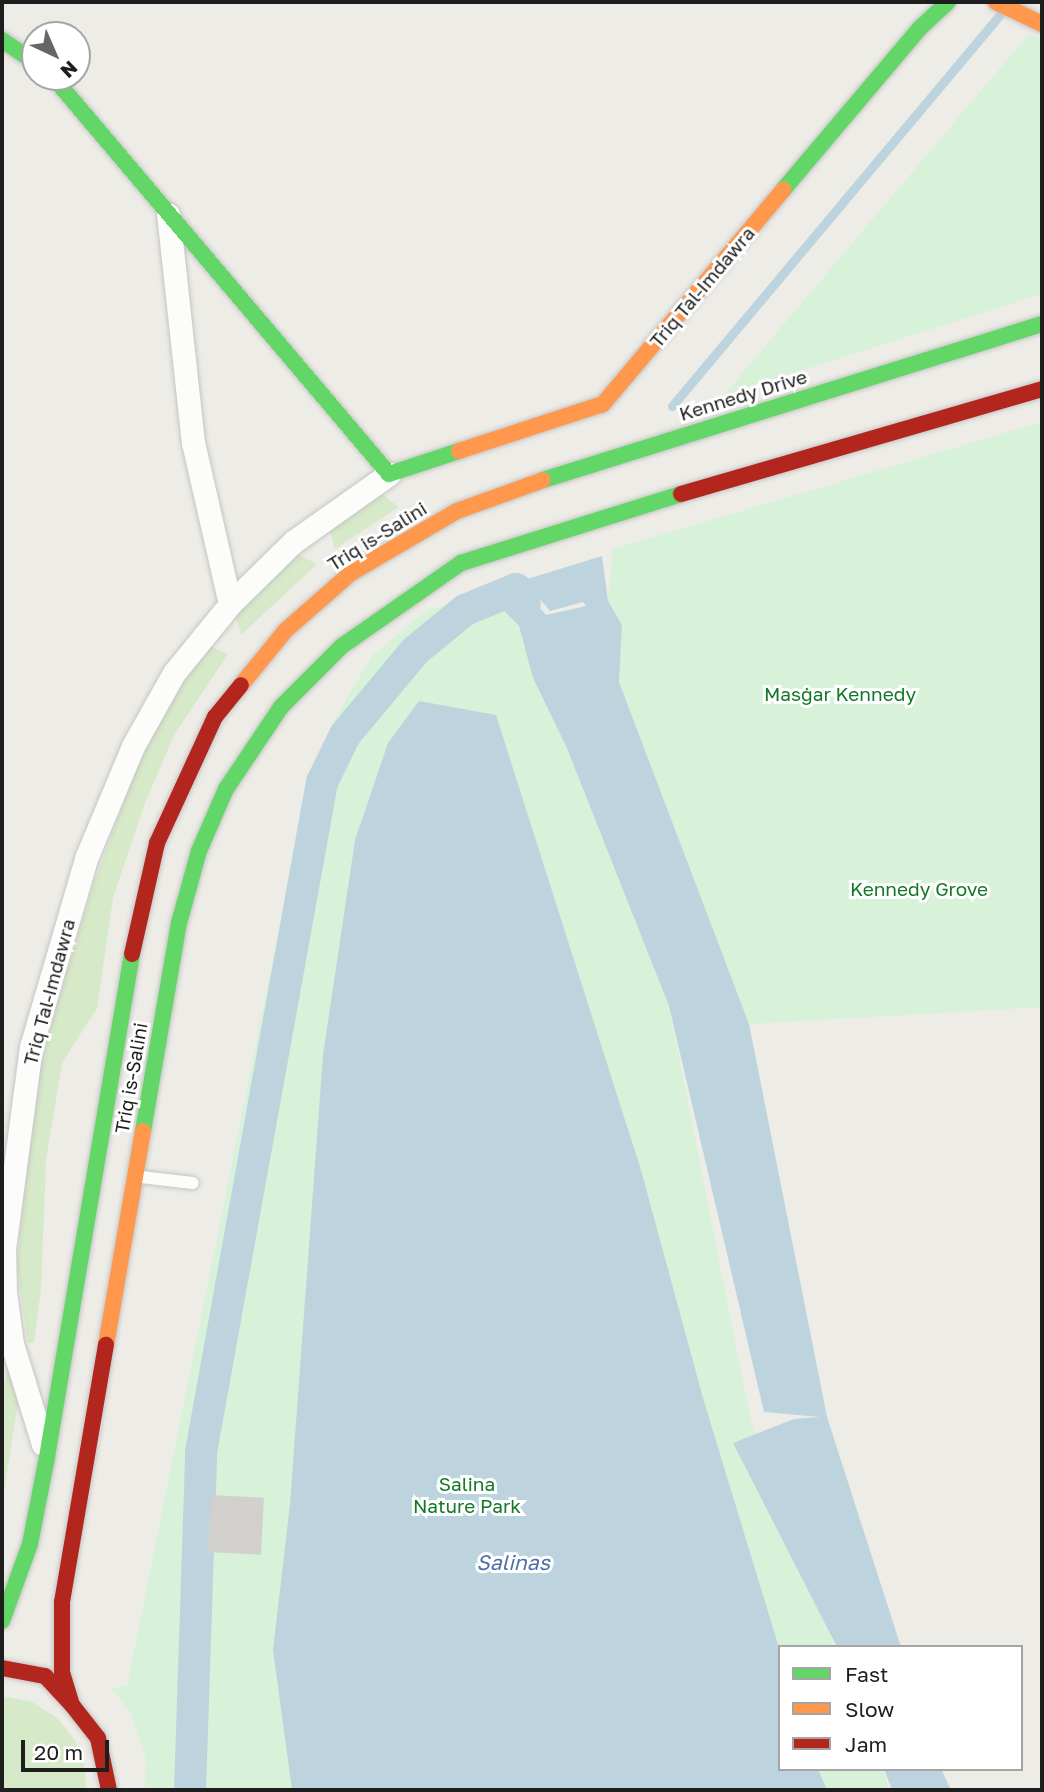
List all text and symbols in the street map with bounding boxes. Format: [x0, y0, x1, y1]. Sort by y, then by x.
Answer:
north arrow [21, 21, 91, 91]
text: N [56, 57, 83, 83]
street label: Triq Tal-Imdawra [645, 222, 759, 352]
street label: Kennedy Drive [676, 365, 810, 425]
street label: Triq is-Salini [323, 497, 431, 575]
park label: Masġar Kennedy [764, 683, 916, 705]
park label: Kennedy Grove [850, 878, 988, 900]
street label: Triq Tal-Imdawra [18, 916, 80, 1068]
street label: Triq is-Salini [110, 1021, 152, 1135]
park label: Salina Nature Park [413, 1473, 521, 1517]
water label: Salinas [476, 1549, 550, 1575]
legend [778, 1645, 1023, 1771]
text: Fast [845, 1661, 888, 1687]
text: Slow [845, 1696, 894, 1722]
scale bar [24, 1726, 112, 1770]
text: Jam [845, 1731, 887, 1757]
text: 20 m [34, 1739, 83, 1765]

